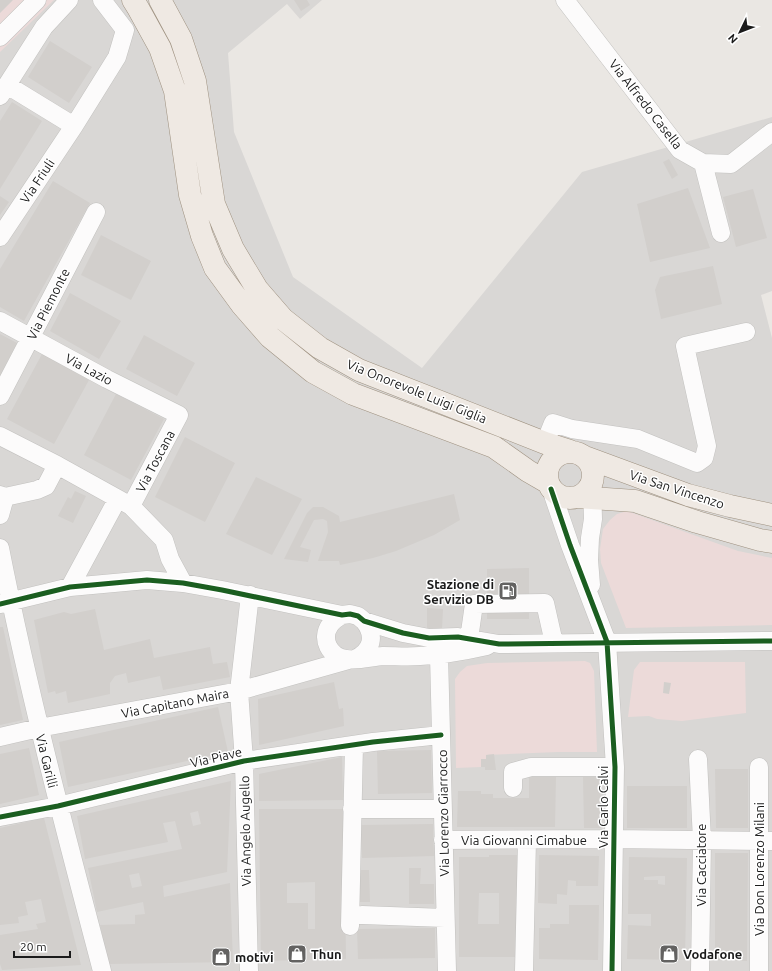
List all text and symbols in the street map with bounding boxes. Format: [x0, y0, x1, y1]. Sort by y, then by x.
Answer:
north arrow [720, 12, 760, 52]
text: N [725, 32, 740, 46]
street label: Via Alfredo Casella [607, 57, 685, 151]
street label: Via Friuli [17, 156, 57, 206]
street label: Via Piemonte [24, 266, 72, 342]
street label: Via Lazio [63, 351, 115, 387]
street label: Via Onorevole Luigi Giglia [345, 357, 489, 425]
street label: Via Toscana [133, 428, 177, 494]
street label: Via San Vincenzo [628, 467, 726, 511]
place label: Stazione di Servizio DB [424, 577, 494, 606]
fuel station icon: Stazione di Servizio DB [497, 580, 519, 602]
street label: Via Capitano Maira [120, 686, 230, 720]
street label: Via Garilli [34, 733, 60, 789]
street label: Via Piave [189, 744, 243, 770]
street label: Via Lorenzo Giarrocco [435, 749, 451, 877]
street label: Via Carlo Calvi [596, 766, 610, 848]
street label: Via Angelo Augello [237, 775, 253, 887]
street label: Via Don Lorenzo Milani [752, 802, 766, 936]
street label: Via Cacciatore [694, 824, 708, 906]
street label: Via Giovanni Cimabue [461, 833, 587, 847]
scale bar [14, 933, 70, 959]
text: 20 m [20, 940, 47, 953]
shop icon: Thun [286, 943, 308, 965]
shop icon: Vodafone [658, 943, 680, 965]
shop icon: motivi [210, 946, 232, 968]
place label: Thun [311, 947, 342, 961]
place label: Vodafone [683, 947, 742, 961]
place label: motivi [235, 950, 274, 964]

